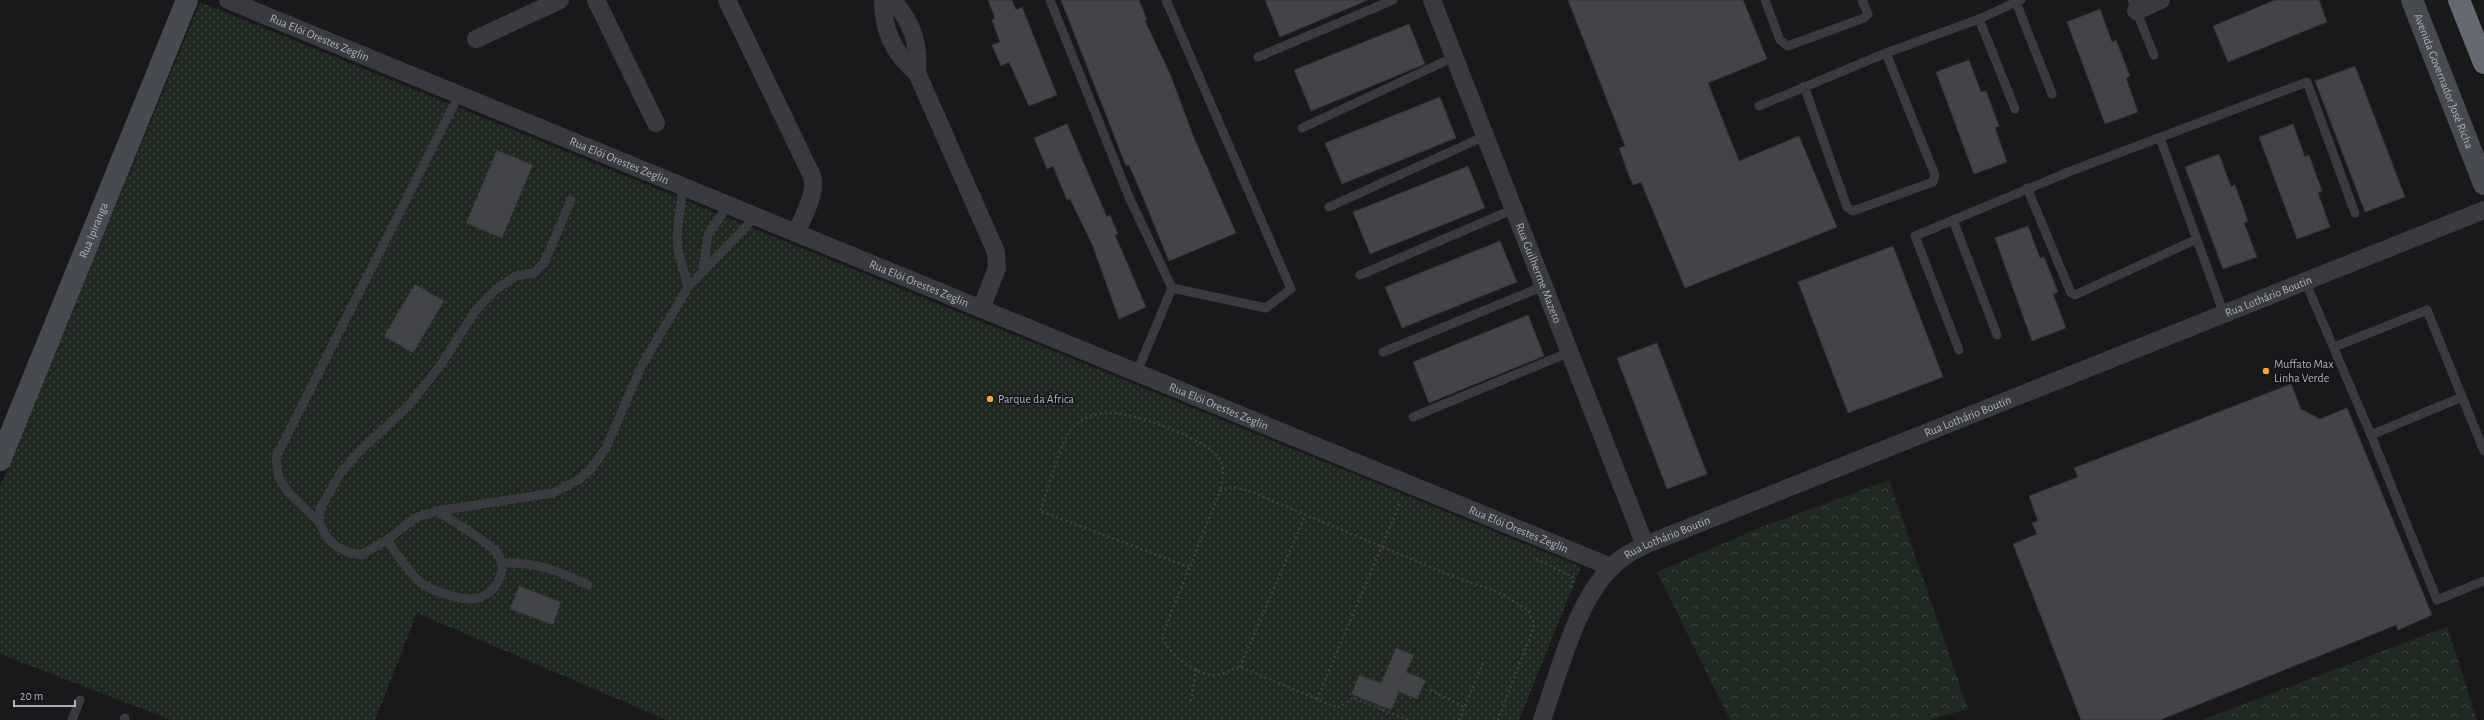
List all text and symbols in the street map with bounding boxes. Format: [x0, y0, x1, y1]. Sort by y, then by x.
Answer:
street label: Rua Elói Orestes Zeglin [268, 12, 371, 63]
street label: Avenida Governador José Richa [2412, 12, 2476, 151]
street label: Rua Elói Orestes Zeglin [568, 135, 671, 186]
street label: Rua Ipiranga [77, 200, 110, 260]
street label: Rua Guilherme Mazeto [1514, 221, 1564, 325]
street label: Rua Elói Orestes Zeglin [868, 258, 971, 309]
street label: Rua Lothário Boutin [2223, 273, 2314, 319]
place label: Muffato Max Linha Verde [2274, 358, 2334, 384]
marker: Muffato Max Linha Verde [2261, 366, 2271, 376]
street label: Rua Elói Orestes Zeglin [1168, 381, 1270, 432]
place label: Parque da África [998, 392, 1075, 405]
marker: Parque da África [985, 394, 995, 404]
street label: Rua Lothário Boutin [1922, 394, 2013, 439]
street label: Rua Elói Orestes Zeglin [1467, 503, 1570, 555]
street label: Rua Lothário Boutin [1622, 514, 1712, 561]
scale bar [14, 682, 75, 708]
text: 20 m [20, 690, 43, 702]

